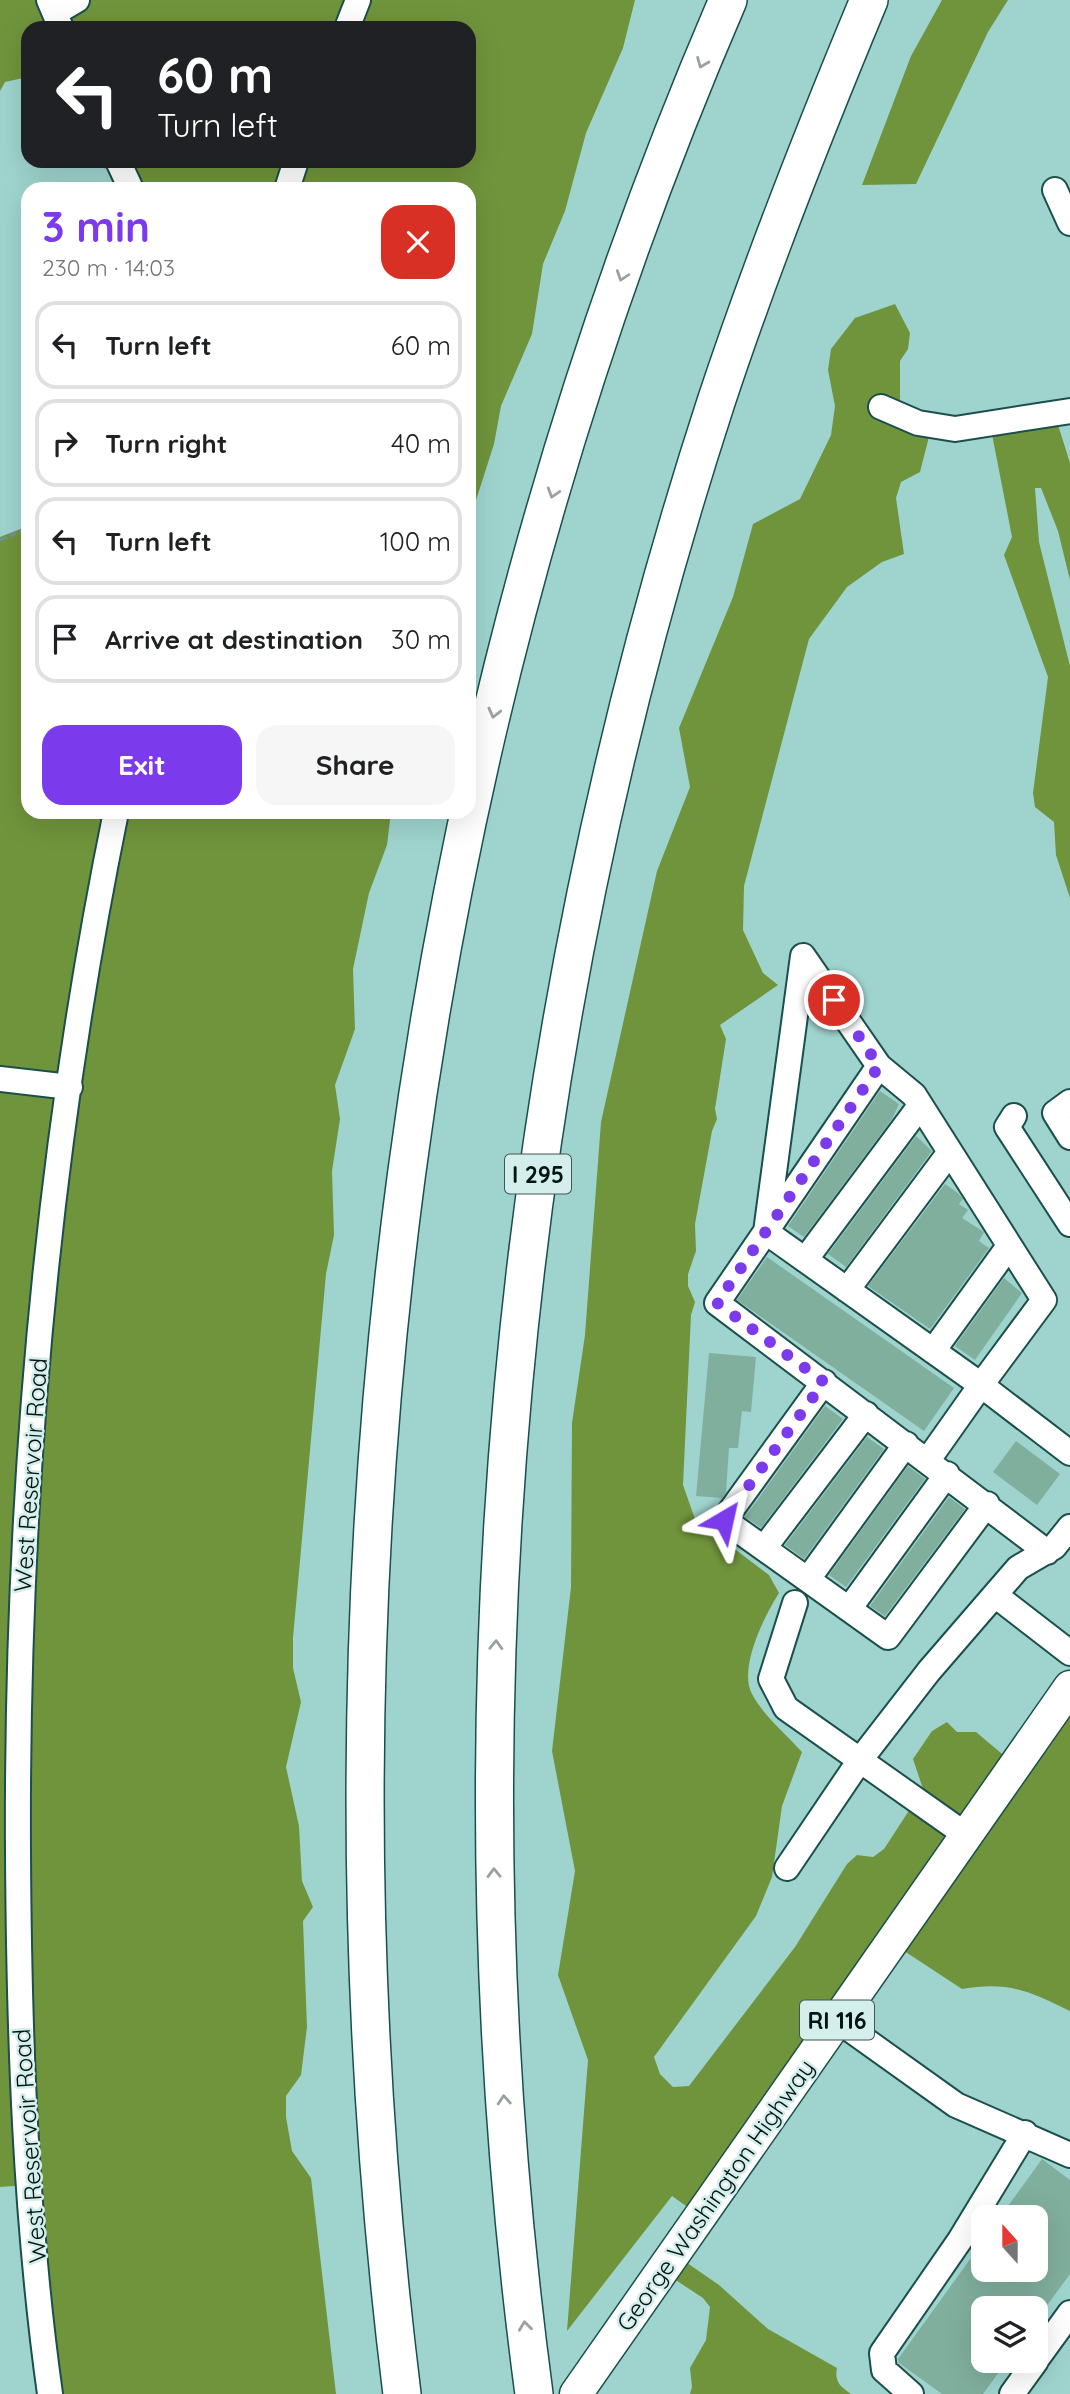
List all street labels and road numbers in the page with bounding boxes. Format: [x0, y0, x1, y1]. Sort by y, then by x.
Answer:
road number: I 295 [505, 1154, 571, 1194]
street label: West Reservoir Road [7, 1357, 53, 1593]
road number: RI 116 [800, 2000, 874, 2039]
street label: West Reservoir Road [6, 2028, 52, 2264]
street label: George Washington Highway [610, 2053, 820, 2337]

